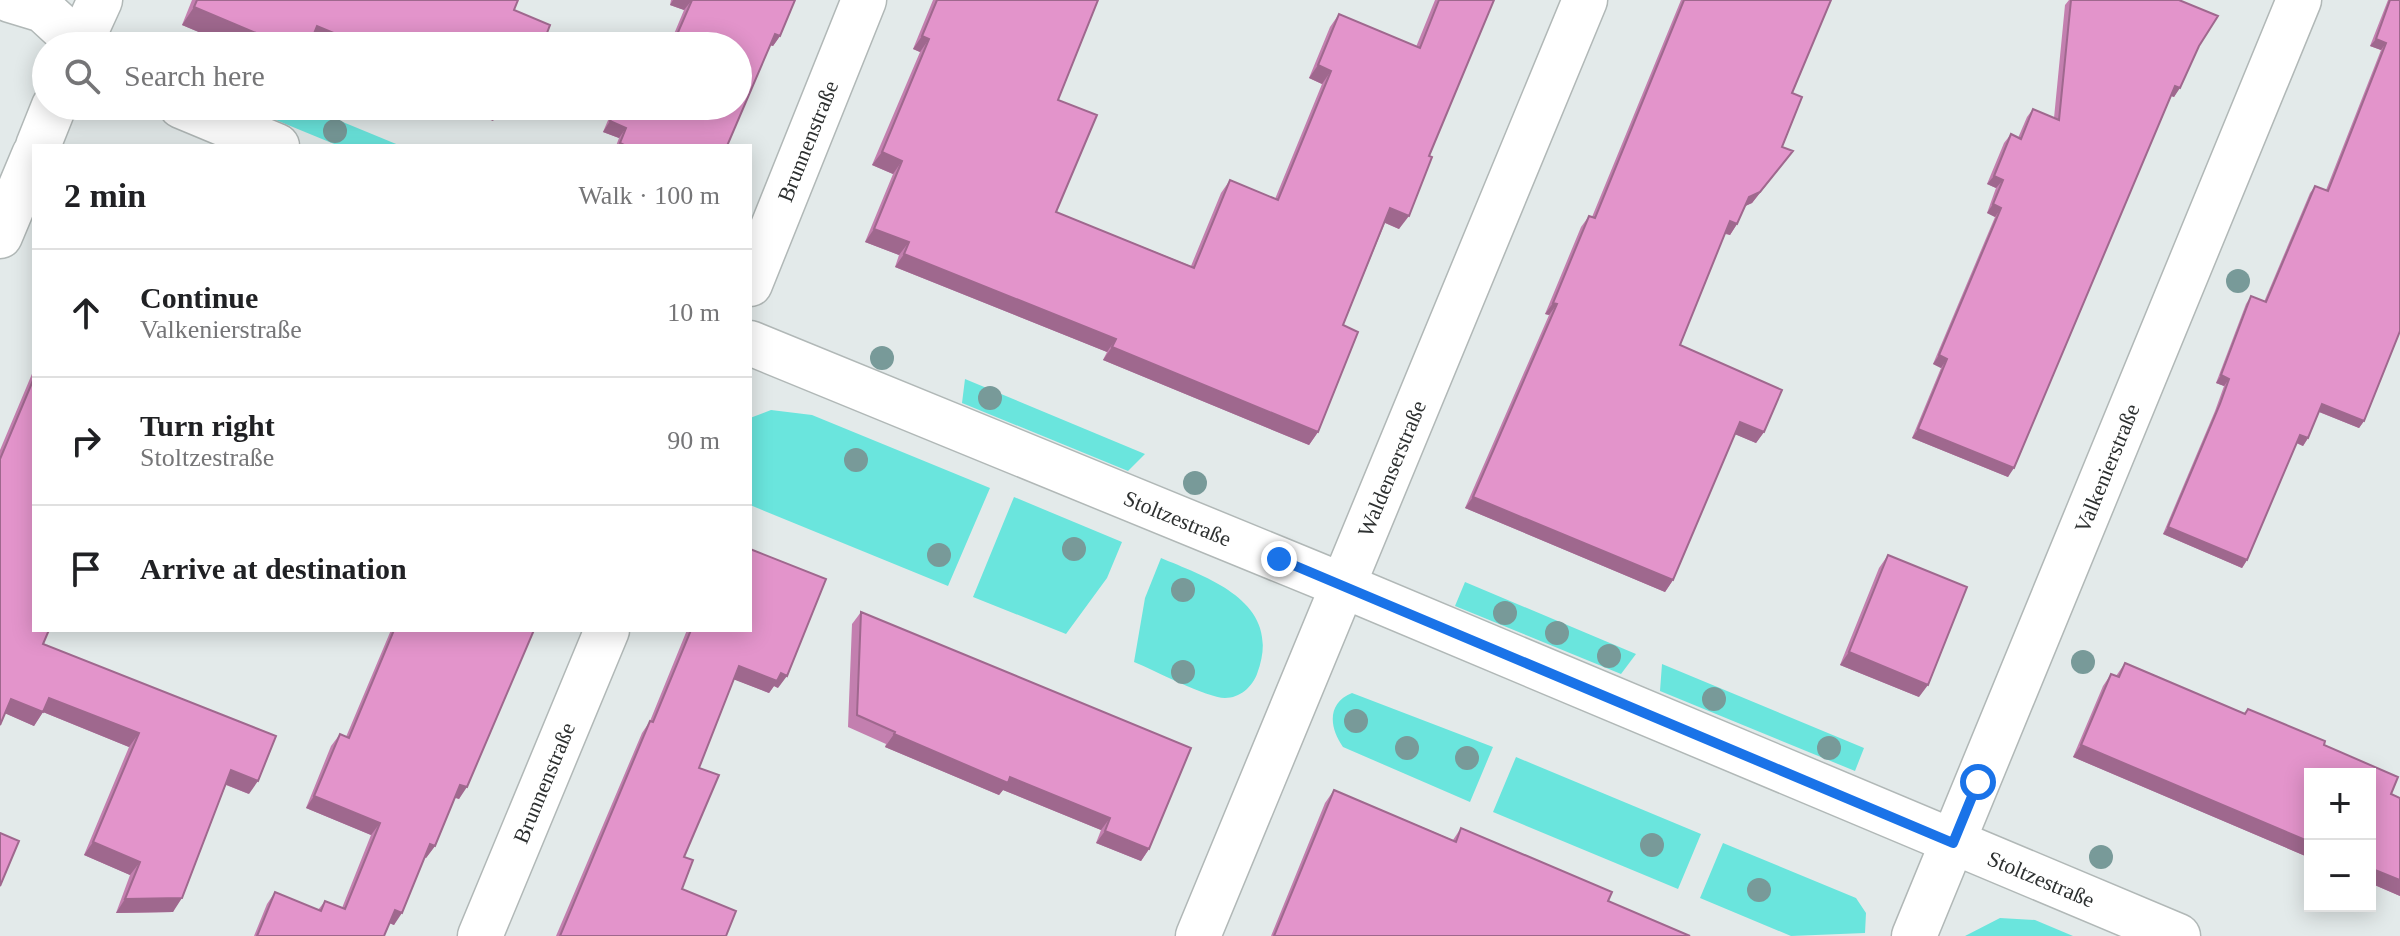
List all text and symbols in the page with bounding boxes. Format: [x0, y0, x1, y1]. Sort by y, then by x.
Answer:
search box [32, 32, 752, 120]
icon: search [60, 54, 104, 98]
text: Search here [124, 59, 265, 92]
street label: Brunnenstraße [772, 77, 843, 205]
text: 2 min [64, 177, 146, 214]
text: Walk · 100 m [578, 181, 720, 210]
text: Continue [140, 281, 258, 314]
icon: ahead [64, 291, 108, 335]
text: 10 m [667, 298, 720, 327]
text: Valkenierstraße [140, 315, 302, 344]
street label: Waldenserstraße [1352, 397, 1431, 540]
street label: Valkenierstraße [2069, 400, 2144, 536]
text: Turn right [140, 409, 275, 442]
icon: right [64, 419, 108, 463]
text: 90 m [667, 426, 720, 455]
text: Stoltzestraße [140, 443, 274, 472]
street label: Stoltzestraße [1120, 485, 1235, 551]
route end [1261, 541, 1297, 577]
icon: arrive [64, 547, 108, 591]
text: Arrive at destination [140, 552, 407, 585]
street label: Brunnenstraße [507, 719, 580, 847]
route start [1960, 764, 1996, 800]
map controls [2304, 768, 2376, 912]
button: + [2304, 768, 2376, 840]
button: − [2304, 840, 2376, 912]
street label: Stoltzestraße [1984, 845, 2099, 912]

